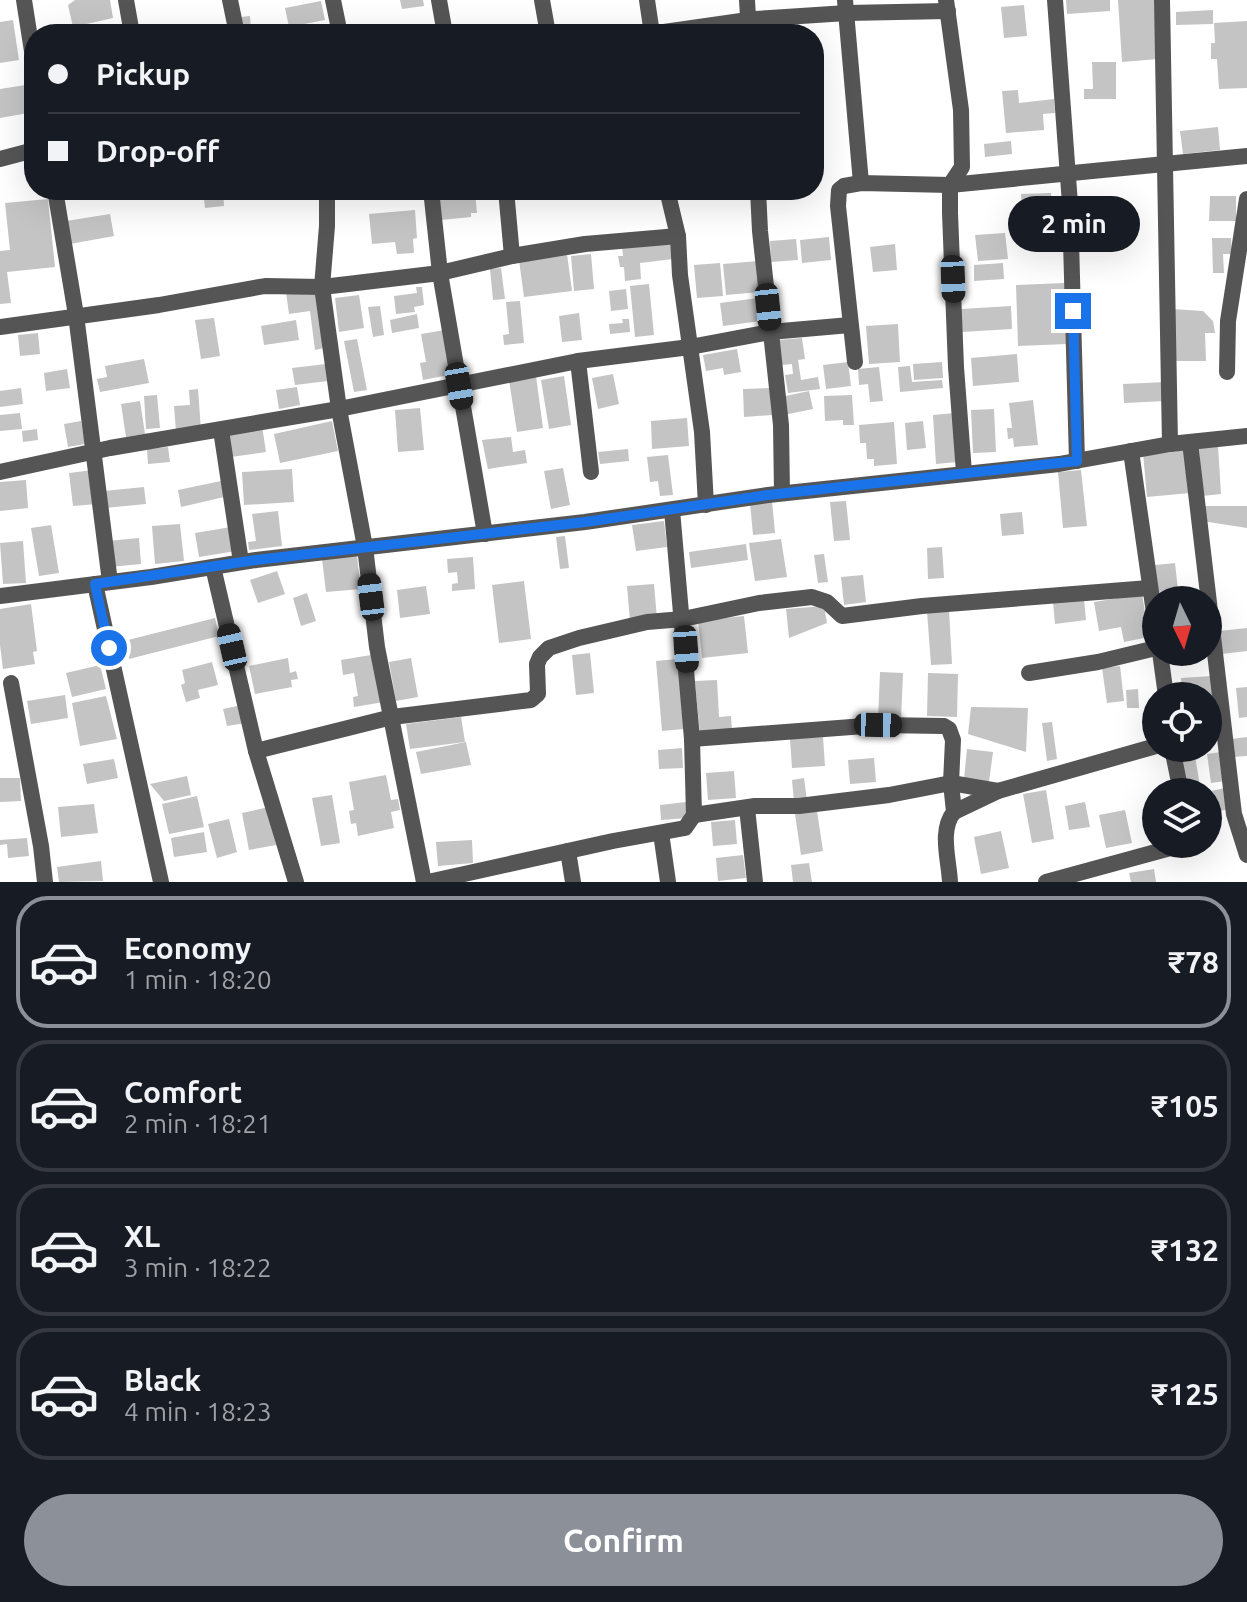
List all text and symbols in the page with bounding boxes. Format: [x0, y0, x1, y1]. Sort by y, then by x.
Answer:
text: Pickup [96, 57, 190, 91]
text: Drop-off [96, 134, 219, 168]
callout: 2 min [1007, 195, 1139, 251]
text: 2 min [1041, 209, 1107, 238]
car [940, 255, 966, 303]
car [754, 282, 782, 332]
route end [1055, 293, 1091, 329]
car [443, 360, 475, 412]
car [356, 572, 386, 622]
north arrow [1142, 586, 1222, 666]
map controls [1142, 586, 1222, 858]
car [215, 621, 249, 673]
car [672, 624, 700, 674]
route start [91, 630, 127, 666]
button: locate [1142, 682, 1222, 762]
car [854, 713, 902, 737]
button: layers [1142, 778, 1222, 858]
icon: car [28, 926, 100, 998]
text: Economy [124, 931, 251, 965]
text: ₹78 [1168, 945, 1219, 979]
text: 1 min · 18:20 [124, 965, 272, 994]
icon: car [28, 1070, 100, 1142]
text: Comfort [124, 1075, 242, 1109]
text: ₹105 [1151, 1089, 1219, 1123]
text: 2 min · 18:21 [124, 1109, 272, 1138]
icon: car [28, 1214, 100, 1286]
text: XL [124, 1219, 160, 1253]
text: ₹132 [1151, 1233, 1219, 1267]
text: 3 min · 18:22 [124, 1253, 272, 1282]
icon: car [28, 1358, 100, 1430]
text: Black [124, 1363, 201, 1397]
text: ₹125 [1151, 1377, 1219, 1411]
text: 4 min · 18:23 [124, 1397, 272, 1426]
button: Confirm [24, 1494, 1223, 1586]

